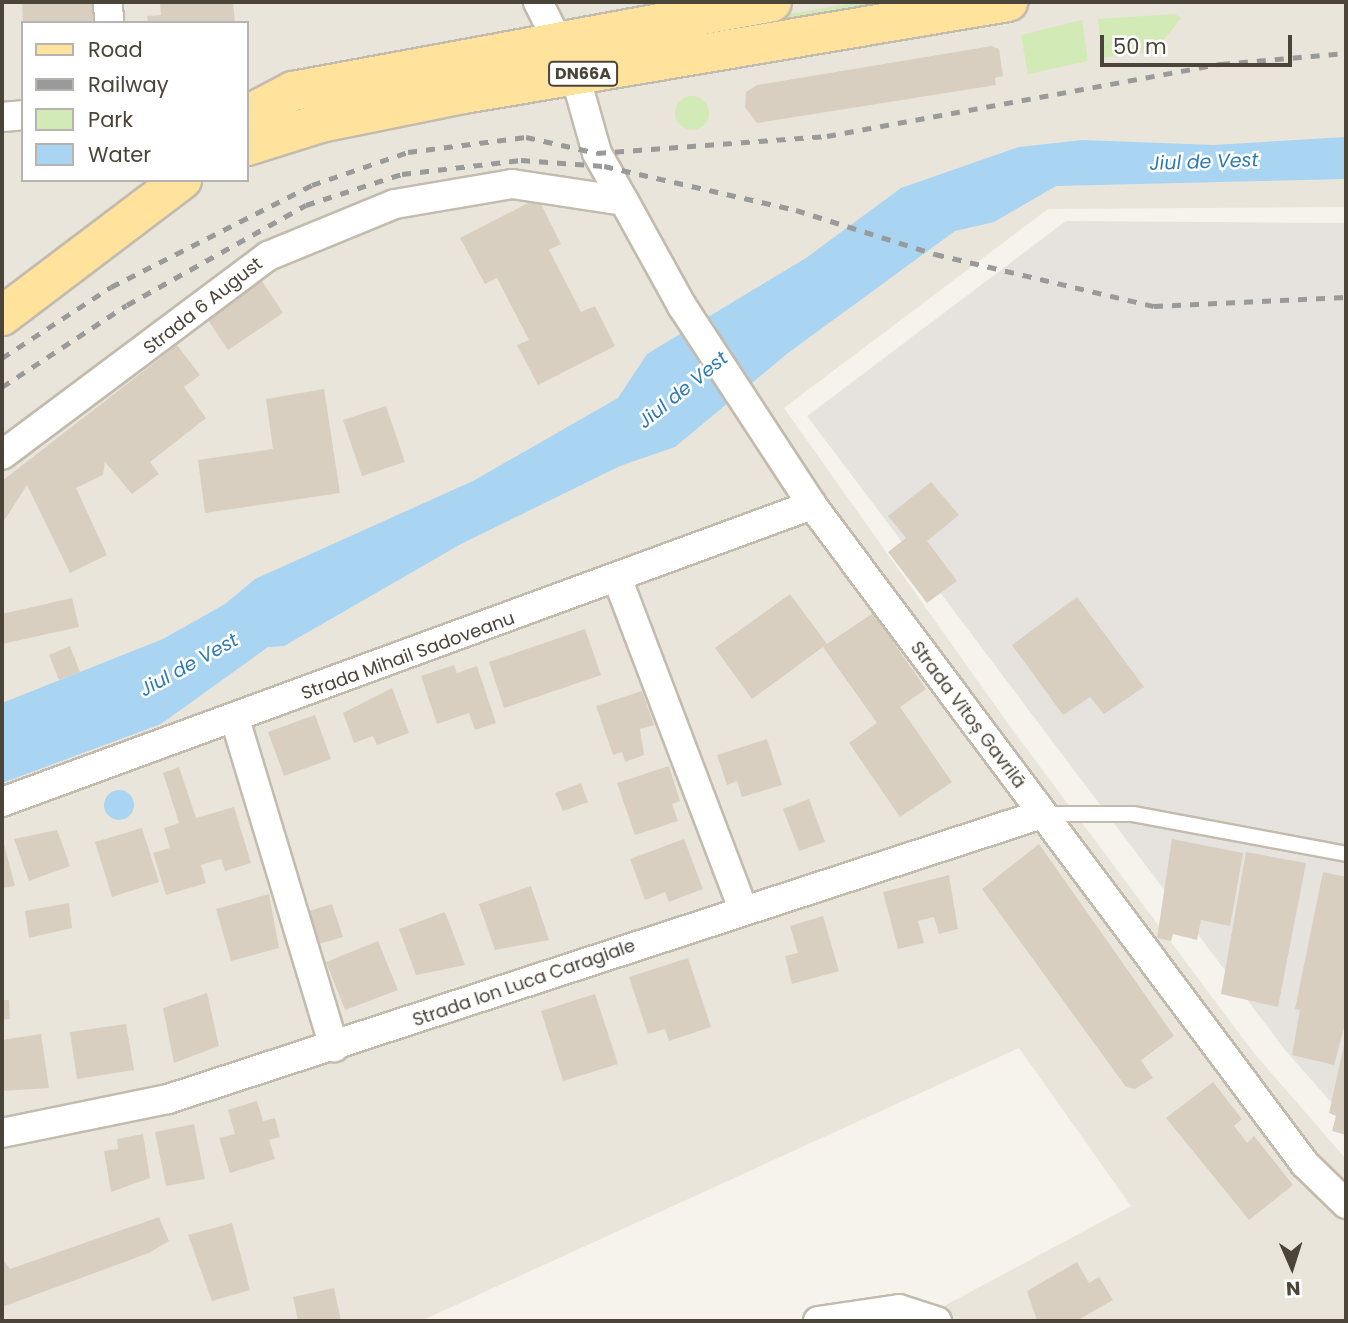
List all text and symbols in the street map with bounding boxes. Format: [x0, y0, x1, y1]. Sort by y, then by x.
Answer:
legend [21, 21, 248, 182]
scale bar [1103, 21, 1296, 65]
text: 50 m [1113, 32, 1167, 61]
text: Road [88, 35, 143, 64]
road number: DN66A [548, 61, 618, 86]
text: Railway [88, 70, 169, 99]
text: Park [88, 105, 133, 134]
text: Water [88, 140, 151, 169]
water label: Jiul de Vest [1149, 149, 1259, 175]
street label: Strada 6 August [139, 253, 267, 359]
water label: Jiul de Vest [633, 347, 733, 433]
street label: Strada Mihail Sadoveanu [298, 607, 518, 705]
water label: Jiul de Vest [136, 629, 242, 701]
street label: Strada Vitoș Gavrilă [906, 637, 1030, 793]
street label: Strada Ion Luca Caragiale [410, 935, 638, 1031]
north arrow [1257, 1232, 1327, 1302]
text: N [1285, 1275, 1301, 1302]

